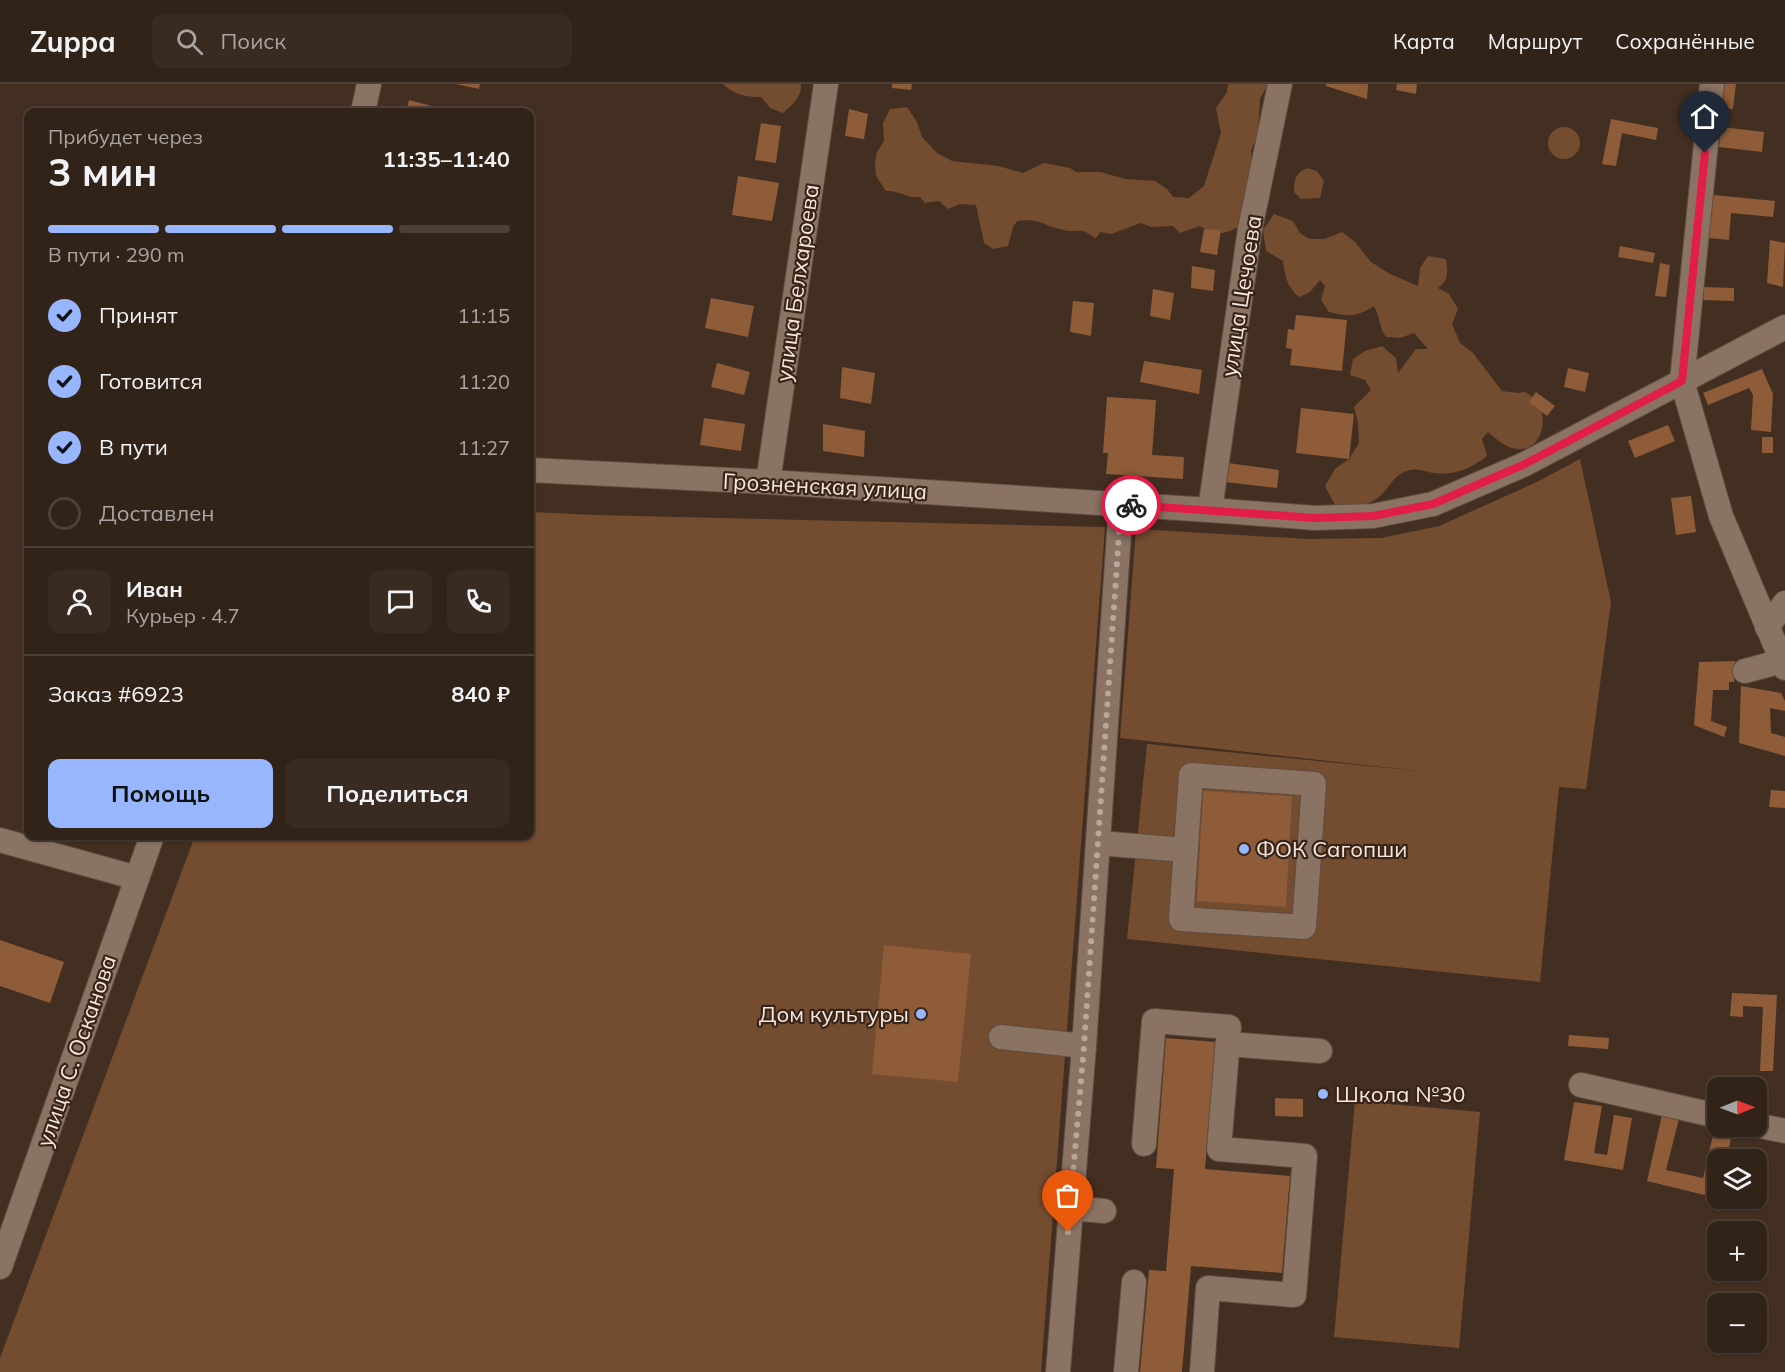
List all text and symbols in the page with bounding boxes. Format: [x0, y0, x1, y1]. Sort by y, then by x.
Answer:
search box [152, 14, 572, 68]
text: Zuppa [30, 24, 116, 59]
icon: search [173, 25, 206, 58]
text: Поиск [221, 27, 286, 55]
text: Карта [1393, 28, 1455, 54]
text: Маршрут [1488, 28, 1582, 54]
text: Сохранённые [1615, 28, 1755, 54]
pin [1679, 91, 1730, 153]
icon: home [1688, 100, 1721, 133]
text: Прибудет через [48, 124, 203, 149]
text: 11:35–11:40 [382, 145, 510, 173]
text: 3 мин [48, 147, 157, 196]
street label: улица Белхароева [769, 182, 825, 384]
street label: улица Цечоева [1214, 213, 1268, 379]
text: В пути · 290 m [48, 242, 184, 267]
icon: check [48, 299, 81, 332]
text: Принят [99, 301, 178, 329]
text: 11:15 [457, 303, 510, 328]
icon: check [48, 365, 81, 398]
text: Готовится [99, 367, 203, 395]
text: 11:20 [457, 369, 510, 394]
icon: check [48, 431, 81, 464]
text: В пути [99, 433, 168, 461]
text: 11:27 [457, 435, 510, 460]
street label: Грозненская улица [722, 467, 928, 505]
courier [1101, 475, 1161, 535]
icon: bike [1115, 489, 1148, 522]
text: Доставлен [99, 499, 215, 527]
button: person [48, 570, 111, 633]
button: chat [369, 570, 432, 633]
button: phone [447, 570, 510, 633]
text: Иван [126, 575, 183, 603]
text: Курьер · 4.7 [126, 603, 240, 628]
text: Заказ #6923 [48, 680, 184, 708]
text: 840 ₽ [451, 680, 510, 708]
button: Помощь [48, 759, 273, 828]
button: Поделиться [285, 759, 510, 828]
place label: ФОК Сагопши [1256, 835, 1407, 863]
marker: ФОК Сагопши [1237, 842, 1251, 856]
street label: улица С. Осканова [30, 951, 122, 1151]
place label: Дом культуры [759, 1000, 909, 1028]
marker: Дом культуры [914, 1007, 928, 1021]
north arrow [1707, 1077, 1767, 1137]
map controls [1707, 1077, 1767, 1353]
place label: Школа №30 [1335, 1080, 1466, 1108]
marker: Школа №30 [1316, 1087, 1330, 1101]
button: layers [1707, 1149, 1767, 1209]
pin [1042, 1170, 1093, 1232]
icon: bag [1051, 1179, 1084, 1212]
button: + [1707, 1221, 1767, 1281]
button: − [1707, 1293, 1767, 1353]

